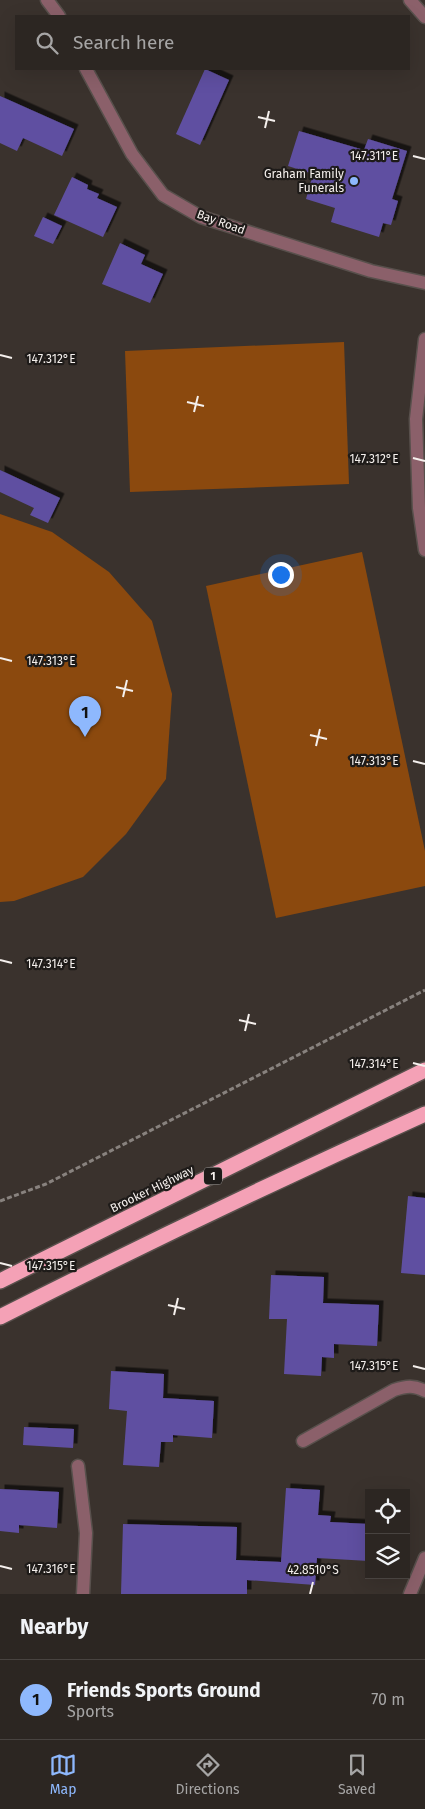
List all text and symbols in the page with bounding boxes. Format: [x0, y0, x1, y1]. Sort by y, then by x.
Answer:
search box [15, 15, 410, 70]
icon: search [33, 29, 61, 57]
text: Search here [73, 31, 174, 54]
text: 147.311°E [350, 149, 398, 163]
place label: Graham Family Funerals [264, 167, 344, 195]
marker: Graham Family Funerals [348, 175, 360, 187]
street label: Bay Road [195, 207, 247, 237]
text: 147.312°E [26, 352, 76, 366]
text: 147.312°E [349, 452, 399, 466]
your location [268, 562, 294, 588]
text: 147.313°E [26, 654, 76, 668]
pin: 1 [69, 696, 101, 737]
text: 147.313°E [349, 754, 399, 768]
text: 147.314°E [26, 957, 76, 971]
text: 147.314°E [349, 1057, 399, 1071]
street label: Brooker Highway [108, 1163, 196, 1215]
road number: 1 [204, 1168, 222, 1184]
text: 147.315°E [26, 1259, 76, 1273]
text: 147.315°E [349, 1359, 399, 1373]
map controls [365, 1489, 410, 1579]
button: locate [365, 1489, 410, 1534]
button: layers [365, 1534, 410, 1579]
text: 147.316°E [26, 1562, 76, 1576]
text: 42.8510°S [287, 1563, 339, 1577]
text: Nearby [20, 1614, 88, 1640]
text: Friends Sports Ground [67, 1679, 261, 1702]
text: 1 [32, 1690, 40, 1709]
text: 70 m [371, 1690, 405, 1709]
text: Sports [67, 1702, 114, 1721]
tab: Map [49, 1751, 77, 1798]
tab: Directions [175, 1751, 240, 1798]
tab: Saved [338, 1751, 376, 1798]

